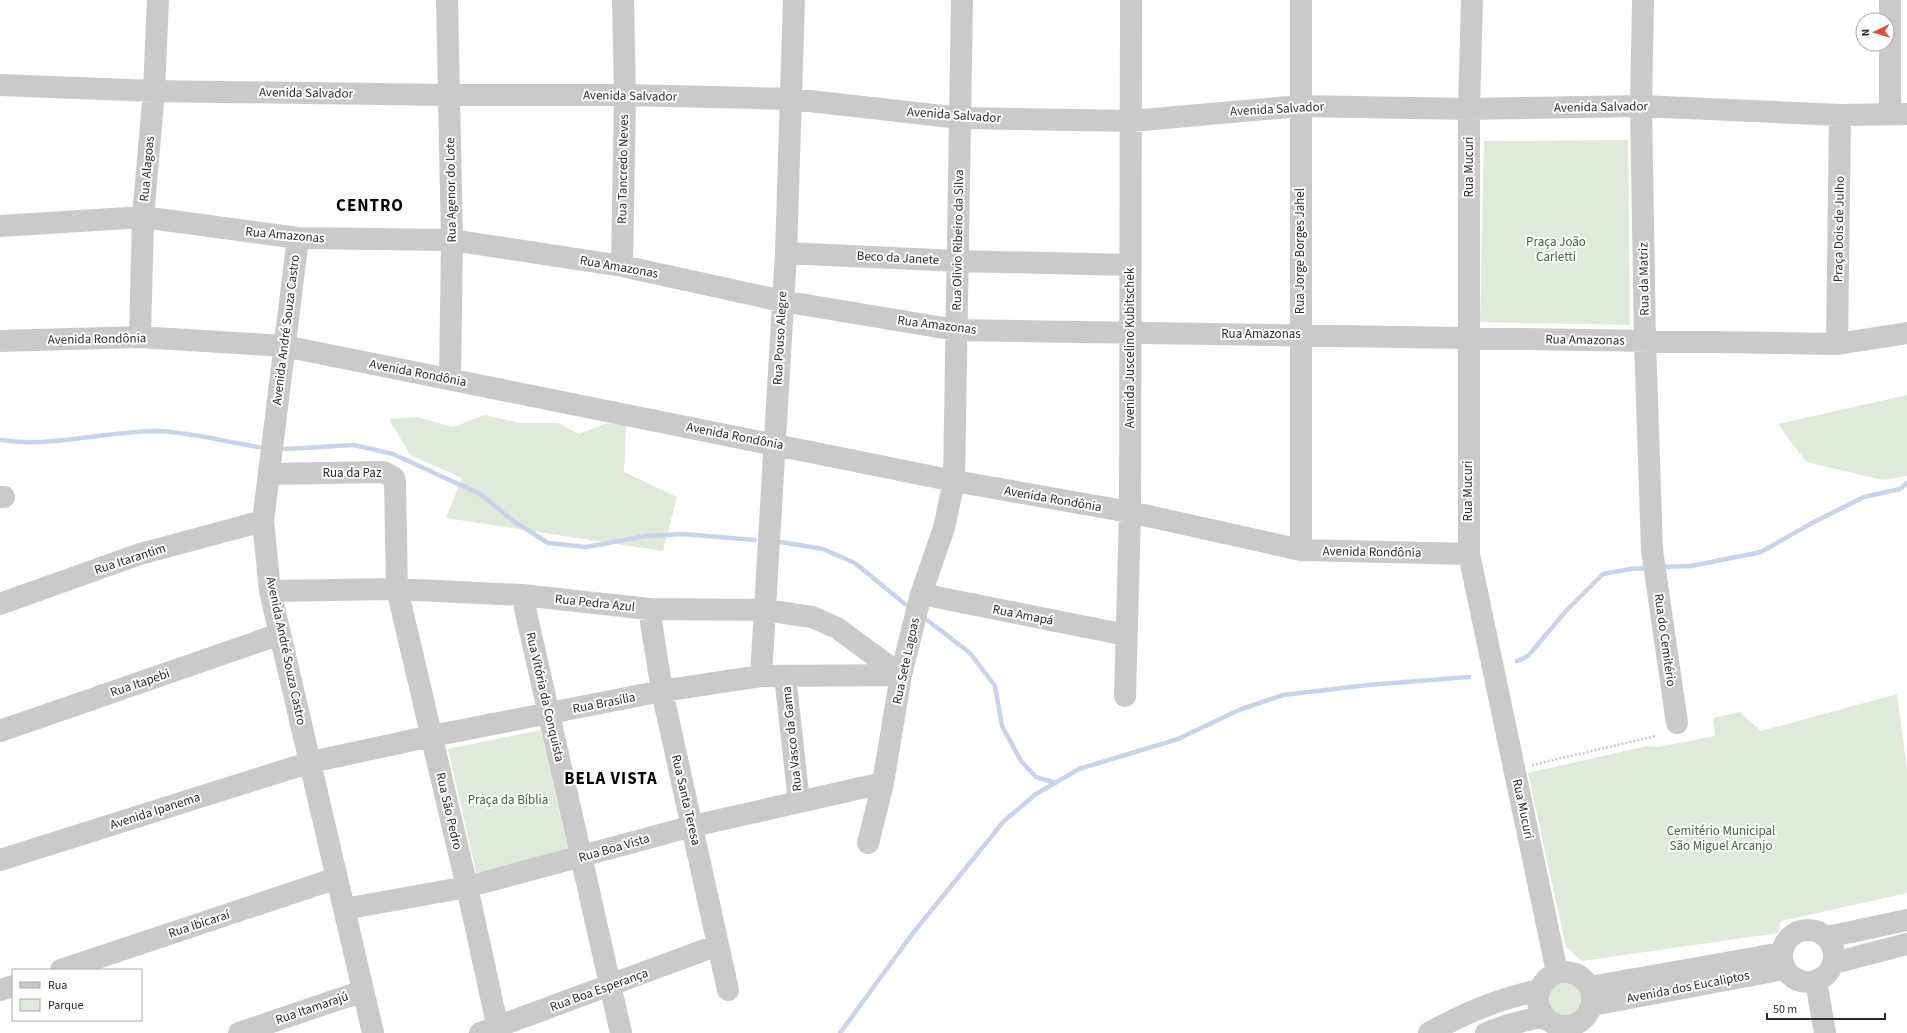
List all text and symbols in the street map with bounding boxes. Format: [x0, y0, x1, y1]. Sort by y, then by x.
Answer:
north arrow [1855, 12, 1895, 52]
text: N [1858, 28, 1873, 37]
street label: Avenida Salvador [259, 83, 354, 103]
street label: Avenida Salvador [583, 86, 678, 106]
street label: Avenida Salvador [1554, 97, 1649, 117]
street label: Avenida Salvador [1230, 98, 1325, 120]
street label: Avenida Salvador [906, 103, 1002, 127]
street label: Rua Tancredo Neves [613, 113, 633, 224]
street label: Rua Alagoas [135, 135, 159, 203]
street label: Rua Agenor do Lote [441, 137, 461, 243]
street label: Rua Mucuri [1460, 137, 1478, 197]
street label: Rua Olivio Ribeiro da Silva [948, 169, 968, 311]
street label: Praça Dois de Julho [1829, 176, 1849, 282]
street label: Rua Jorge Borges Jahel [1291, 188, 1309, 314]
district label: CENTRO [336, 194, 404, 218]
street label: Rua Amazonas [245, 223, 326, 247]
park label: Praça João Carletti [1526, 233, 1586, 266]
street label: Rua da Matriz [1634, 242, 1654, 316]
street label: Beco da Janete [856, 247, 940, 269]
street label: Rua Amazonas [578, 251, 660, 283]
street label: Avenida André Souza Castro [268, 254, 304, 406]
street label: Avenida Juscelino Kubitschek [1121, 267, 1139, 428]
street label: Rua Pouso Alegre [769, 291, 791, 385]
street label: Rua Amazonas [896, 311, 978, 339]
street label: Rua Amazonas [1221, 325, 1301, 343]
street label: Avenida Rondônia [48, 329, 146, 349]
street label: Rua Amazonas [1545, 330, 1625, 350]
street label: Avenida Rondônia [368, 355, 468, 391]
street label: Avenida Rondônia [685, 418, 785, 454]
street label: Rua Mucuri [1459, 461, 1477, 521]
street label: Rua da Paz [323, 464, 382, 482]
street label: Avenida Rondônia [1003, 482, 1103, 516]
street label: Rua Itarantim [92, 539, 168, 579]
street label: Avenida Rondônia [1323, 542, 1421, 562]
street label: Avenida André Souza Castro [261, 575, 311, 727]
street label: Rua Pedra Azul [554, 590, 636, 616]
street label: Rua do Cemitério [1650, 592, 1680, 688]
street label: Rua Amapá [991, 600, 1055, 630]
street label: Rua Sete Lagoas [888, 615, 924, 706]
street label: Rua Vitória da Conquista [521, 630, 569, 764]
street label: Rua Itapebi [108, 664, 172, 702]
street label: Rua Vasco da Gama [778, 686, 806, 792]
street label: Rua Brasília [571, 688, 637, 718]
street label: Rua Santa Teresa [667, 753, 705, 847]
district label: BELA VISTA [564, 767, 658, 791]
street label: Rua São Pedro [431, 771, 467, 851]
street label: Rua Mucuri [1508, 777, 1538, 841]
street label: Avenida Ipanema [108, 788, 202, 834]
park label: Praça da Bíblia [468, 791, 548, 809]
park label: Cemitério Municipal São Miguel Arcanjo [1667, 822, 1775, 855]
street label: Rua Boa Vista [576, 829, 652, 867]
street label: Rua Ibicaraí [166, 905, 233, 942]
street label: Rua Boa Esperança [547, 964, 651, 1016]
street label: Avenida dos Eucaliptos [1625, 966, 1752, 1008]
legend [12, 969, 142, 1021]
text: Rua [48, 977, 67, 994]
street label: Rua Itamarajú [273, 987, 351, 1029]
scale bar [1767, 995, 1885, 1021]
text: Parque [48, 997, 84, 1014]
text: 50 m [1773, 1001, 1797, 1018]

